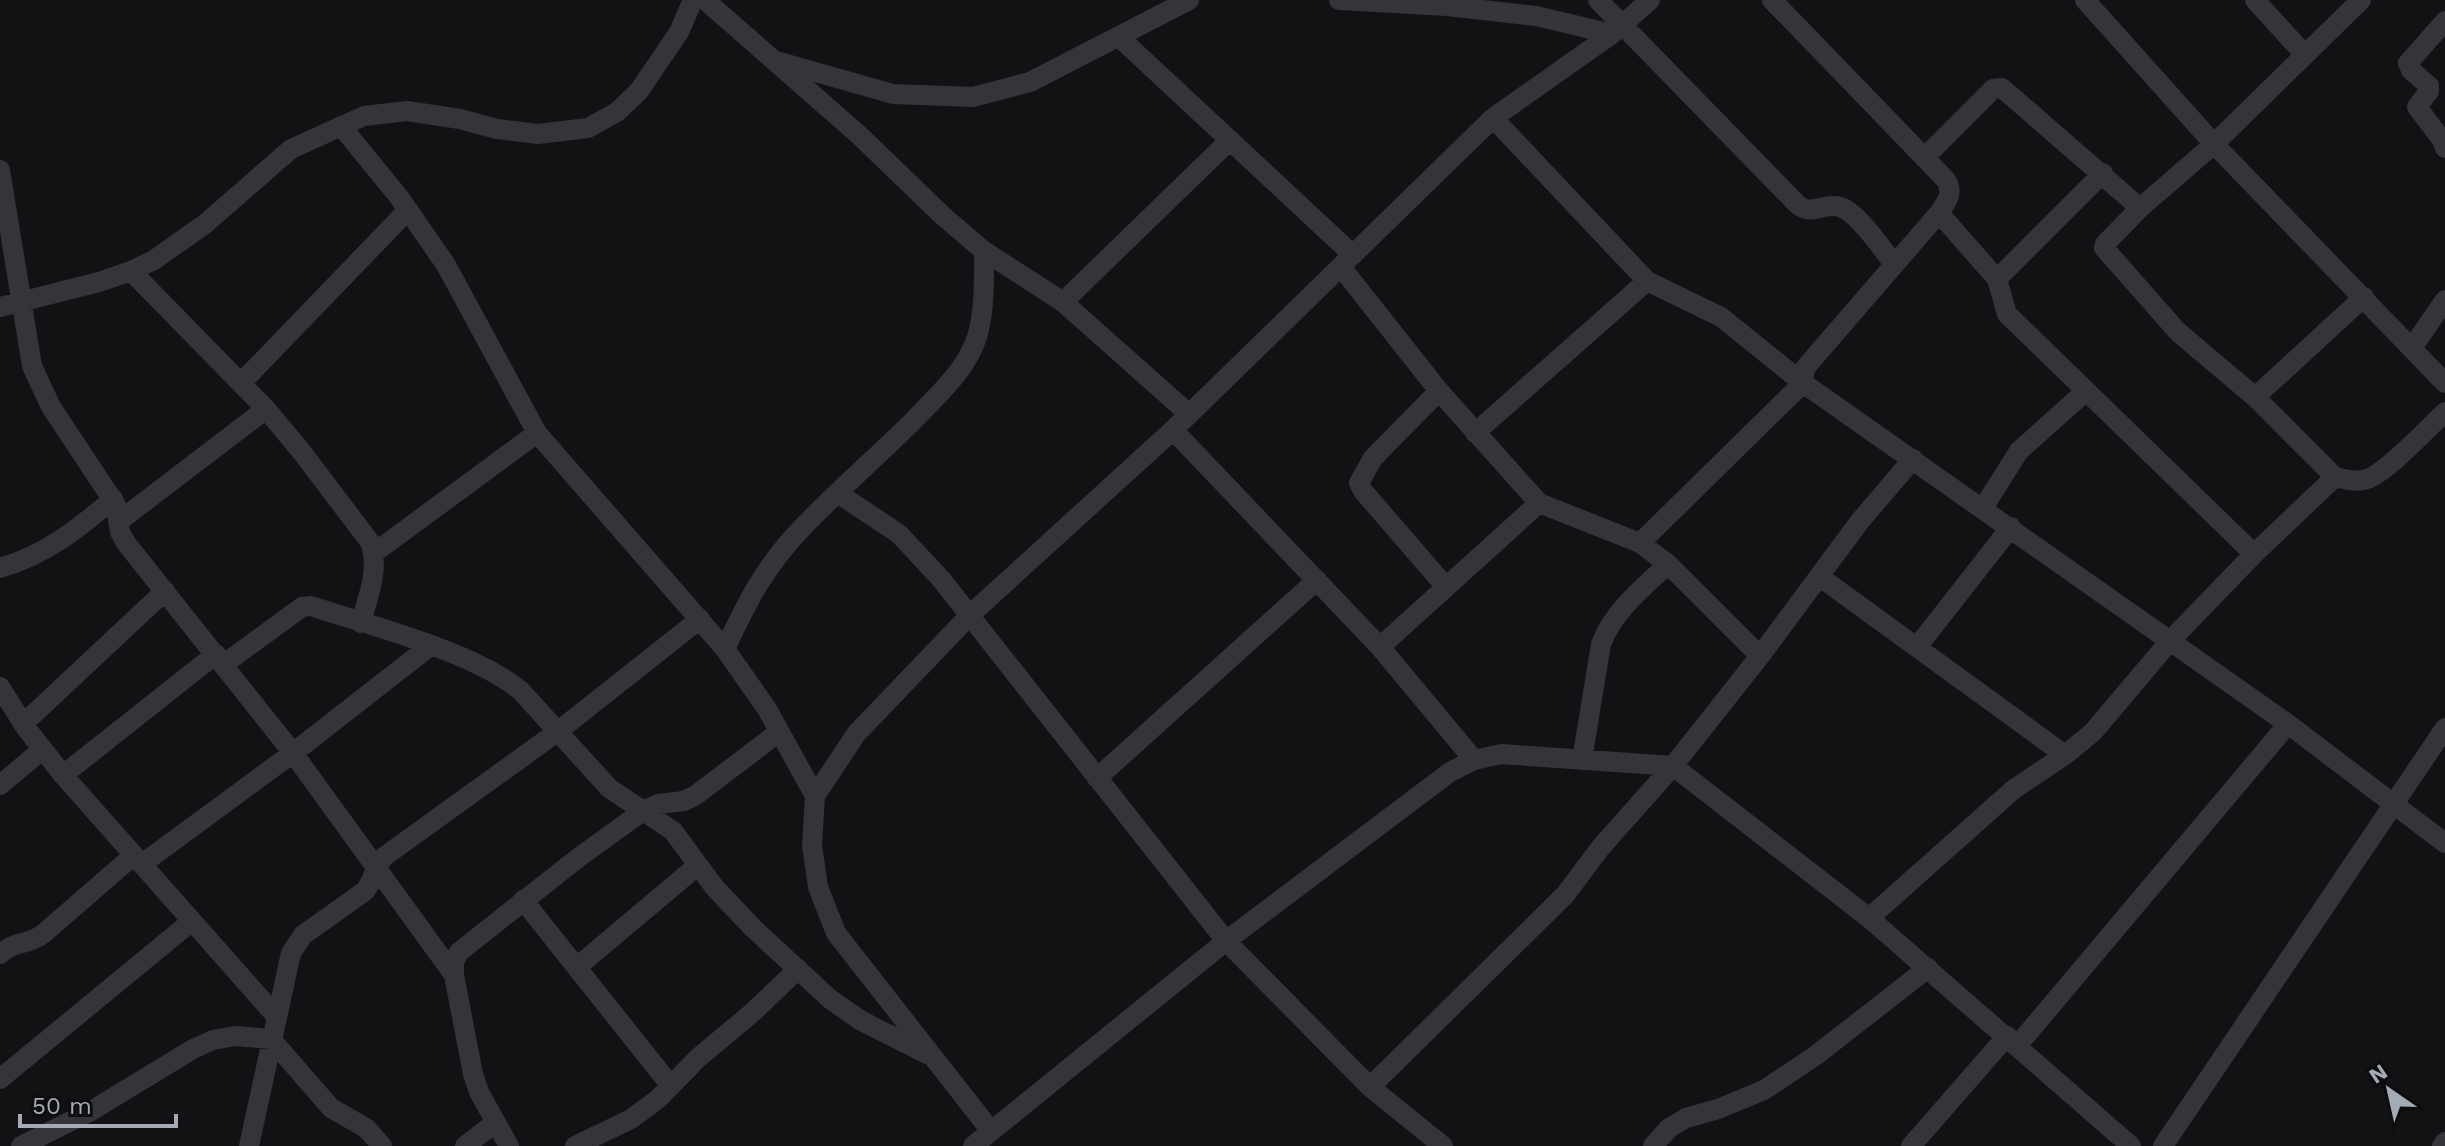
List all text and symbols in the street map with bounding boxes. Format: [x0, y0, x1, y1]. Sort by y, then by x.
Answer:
north arrow [2349, 1050, 2429, 1130]
text: N [2364, 1059, 2392, 1089]
scale bar [20, 1078, 176, 1128]
text: 50 m [32, 1092, 92, 1120]

